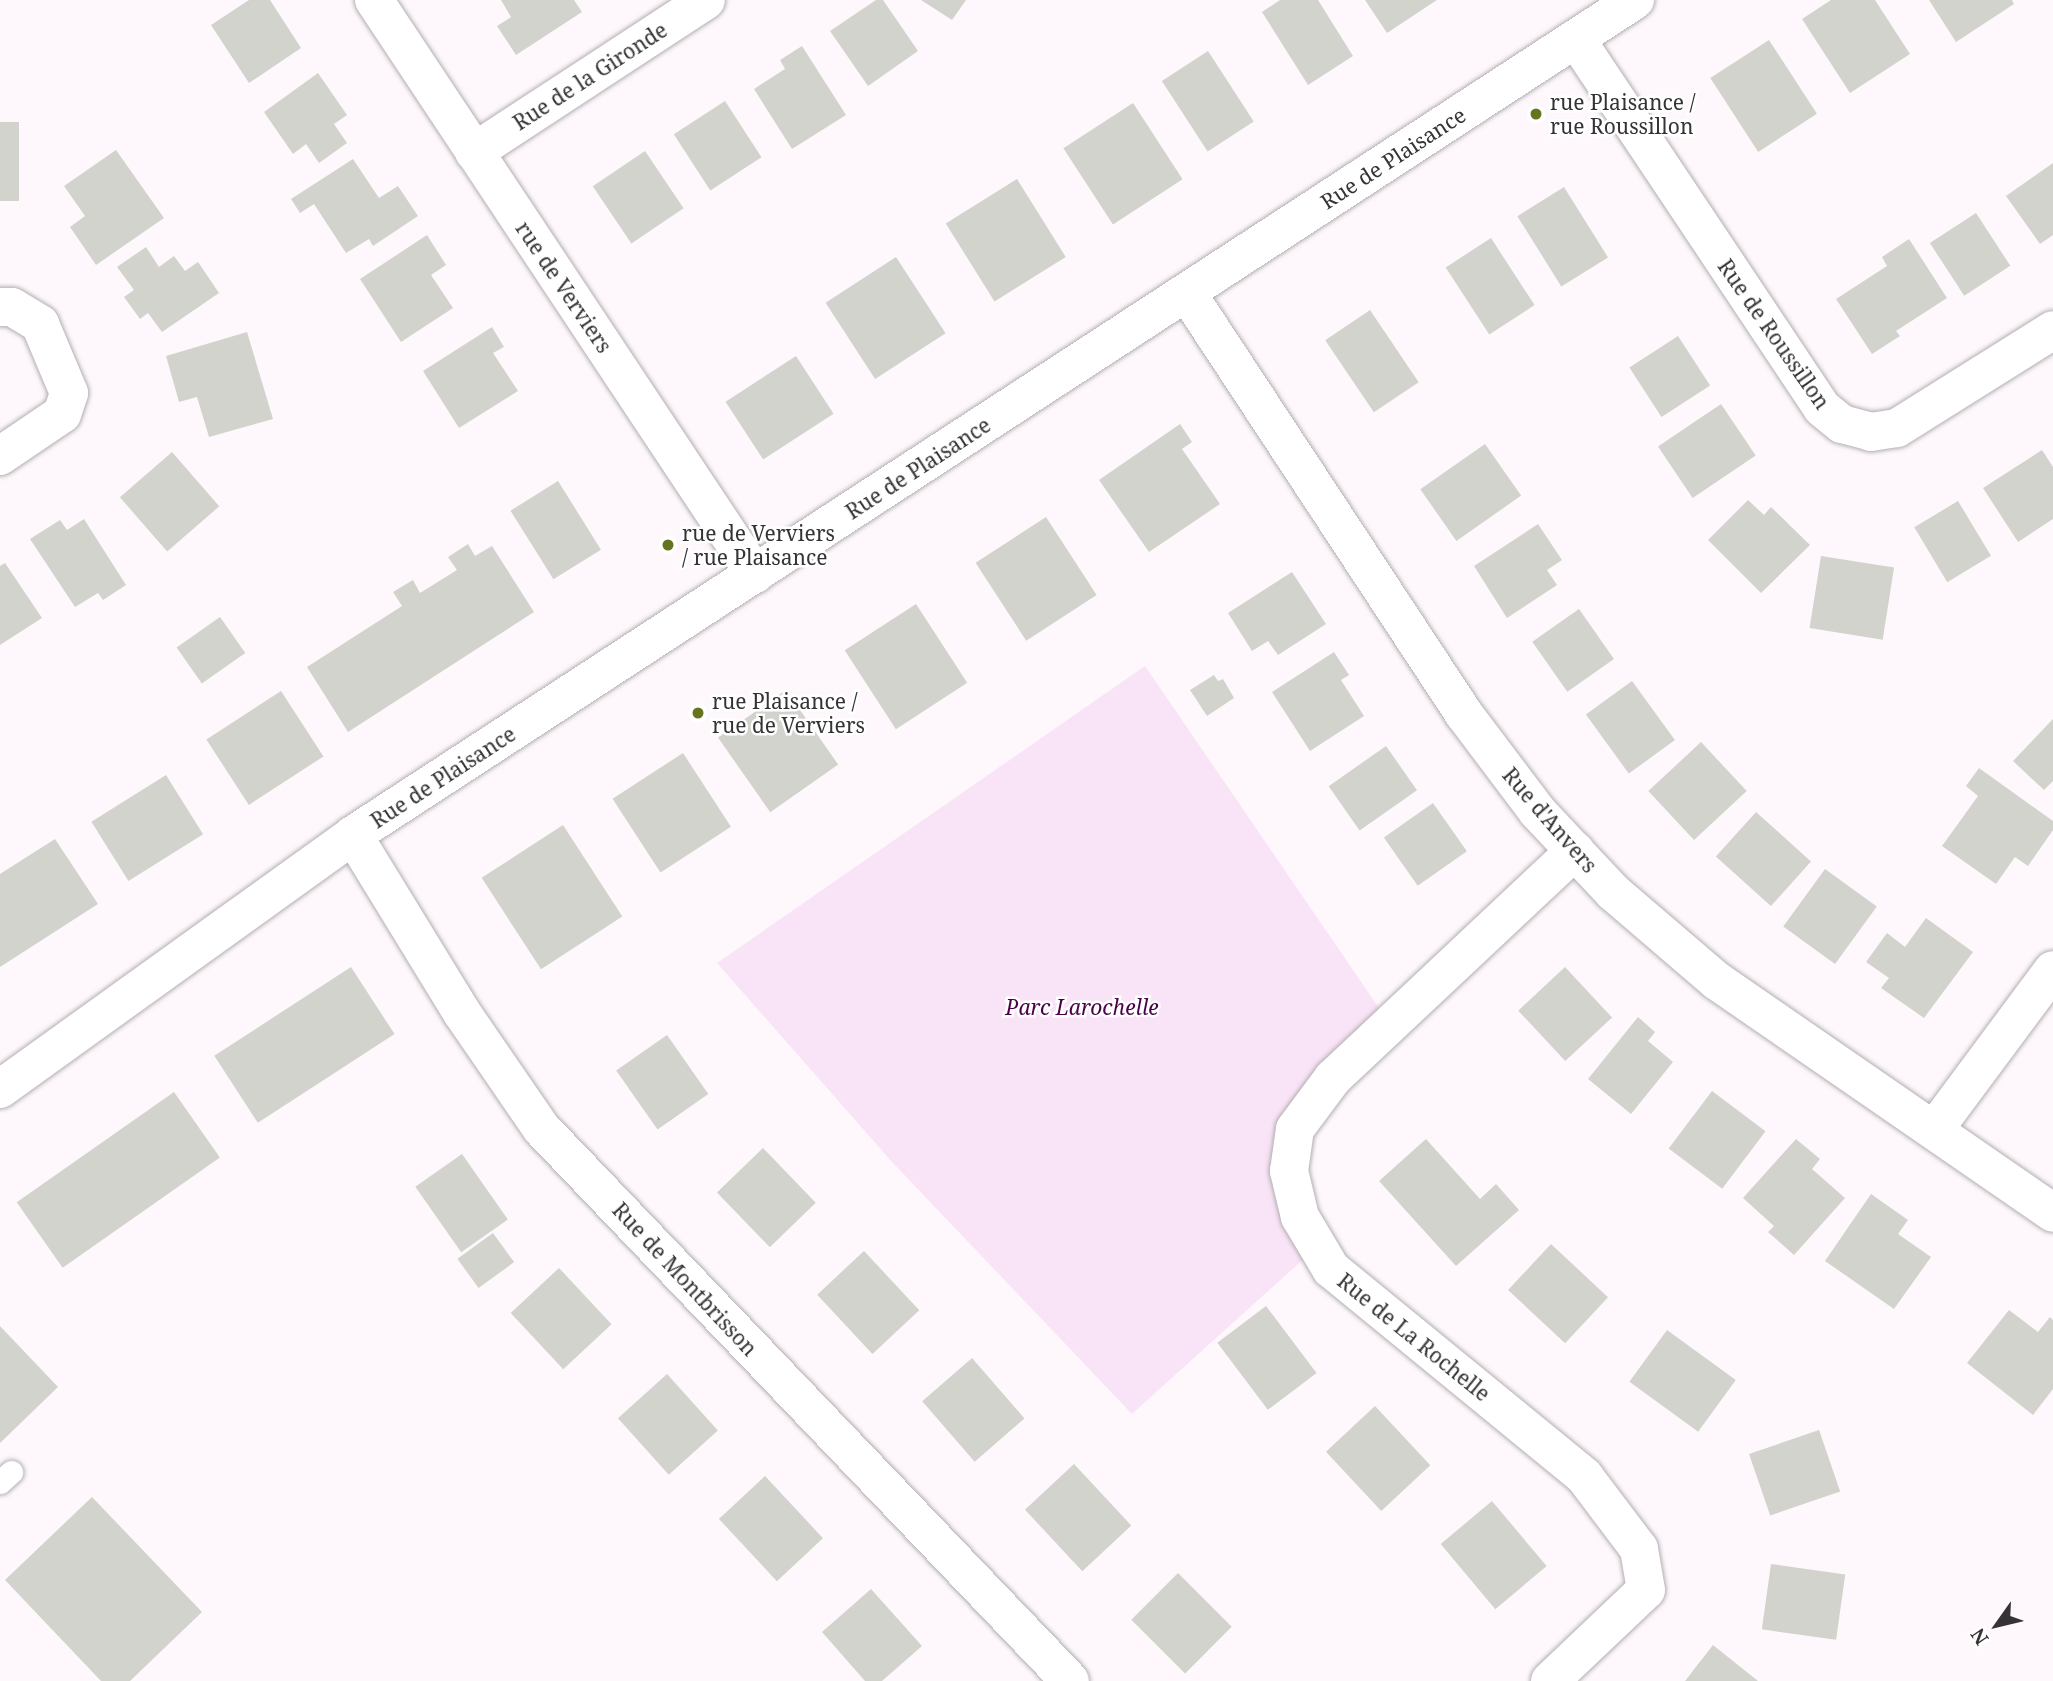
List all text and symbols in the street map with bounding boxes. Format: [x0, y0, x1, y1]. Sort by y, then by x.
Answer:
street label: Rue de la Gironde [508, 17, 672, 135]
place label: rue Plaisance / rue Roussillon [1550, 89, 1696, 139]
street label: Rue de Plaisance [1316, 102, 1470, 214]
marker: rue Plaisance / rue Roussillon [1528, 106, 1544, 122]
street label: rue de Verviers [511, 217, 617, 357]
street label: Rue de Roussillon [1713, 254, 1835, 414]
street label: Rue de Plaisance [841, 412, 995, 524]
place label: rue de Verviers / rue Plaisance [682, 520, 835, 570]
marker: rue de Verviers / rue Plaisance [660, 537, 676, 553]
place label: rue Plaisance / rue de Verviers [712, 688, 865, 738]
marker: rue Plaisance / rue de Verviers [690, 705, 706, 721]
street label: Rue de Plaisance [366, 721, 520, 833]
street label: Rue d'Anvers [1498, 762, 1602, 878]
park label: Parc Larochelle [1005, 994, 1159, 1020]
street label: Rue de Montbrisson [607, 1197, 763, 1361]
street label: Rue de La Rochelle [1333, 1268, 1495, 1406]
north arrow [1962, 1590, 2032, 1660]
text: N [1965, 1623, 1995, 1650]

